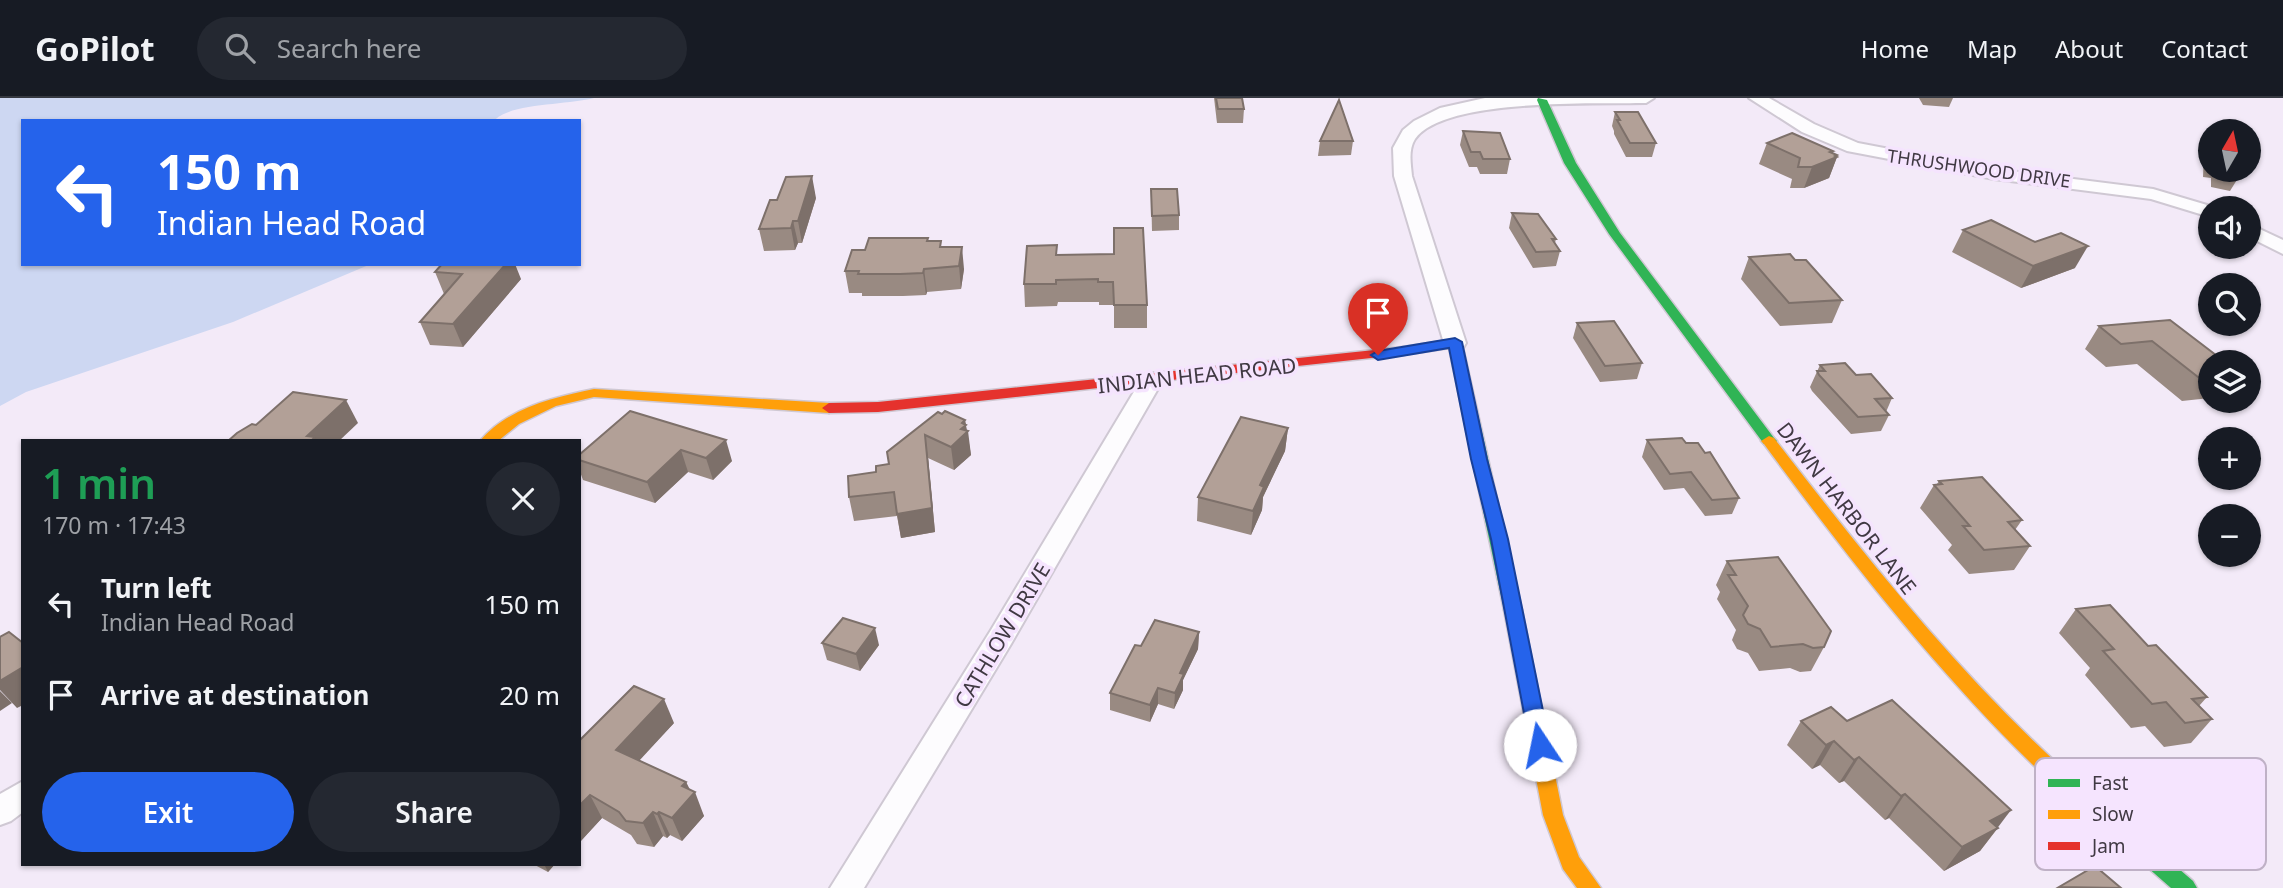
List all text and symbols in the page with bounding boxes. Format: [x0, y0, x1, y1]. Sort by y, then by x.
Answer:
search box [197, 17, 687, 80]
text: GoPilot [35, 26, 155, 71]
icon: search [221, 29, 259, 67]
text: Search here [277, 30, 421, 66]
text: Home [1861, 32, 1929, 65]
text: Map [1967, 32, 2017, 65]
text: About [2055, 32, 2123, 65]
text: Contact [2161, 32, 2248, 65]
north arrow [2198, 119, 2261, 182]
map controls [2198, 119, 2261, 567]
text: 150 m [157, 138, 302, 204]
street label: THRUSHWOOD DRIVE [1886, 143, 2072, 193]
icon: left [42, 147, 133, 238]
button: sound [2198, 196, 2261, 259]
text: Indian Head Road [157, 201, 426, 244]
button: search [2198, 273, 2261, 336]
pin [1348, 283, 1408, 355]
icon: arrive [1359, 294, 1397, 332]
button: layers [2198, 350, 2261, 413]
street label: INDIAN HEAD ROAD [1096, 351, 1298, 399]
street label: DAWN HARBOR LANE [1771, 416, 1923, 600]
button: + [2198, 427, 2261, 490]
text: 1 min [42, 454, 156, 511]
button: close [486, 462, 560, 536]
button: − [2198, 504, 2261, 567]
text: 170 m · 17:43 [42, 509, 186, 541]
street label: CATHLOW DRIVE [948, 557, 1056, 713]
text: Turn left [101, 570, 212, 606]
icon: left [42, 585, 80, 623]
text: 150 m [484, 586, 560, 622]
text: Indian Head Road [101, 606, 295, 638]
icon: arrive [42, 676, 80, 714]
text: Arrive at destination [101, 677, 370, 713]
text: 20 m [499, 677, 560, 713]
position arrow [1503, 708, 1577, 782]
legend [2035, 758, 2266, 870]
text: Fast [2092, 770, 2129, 796]
button: Exit [42, 772, 294, 852]
button: Share [308, 772, 560, 852]
text: Slow [2092, 801, 2133, 827]
text: Jam [2090, 833, 2126, 859]

